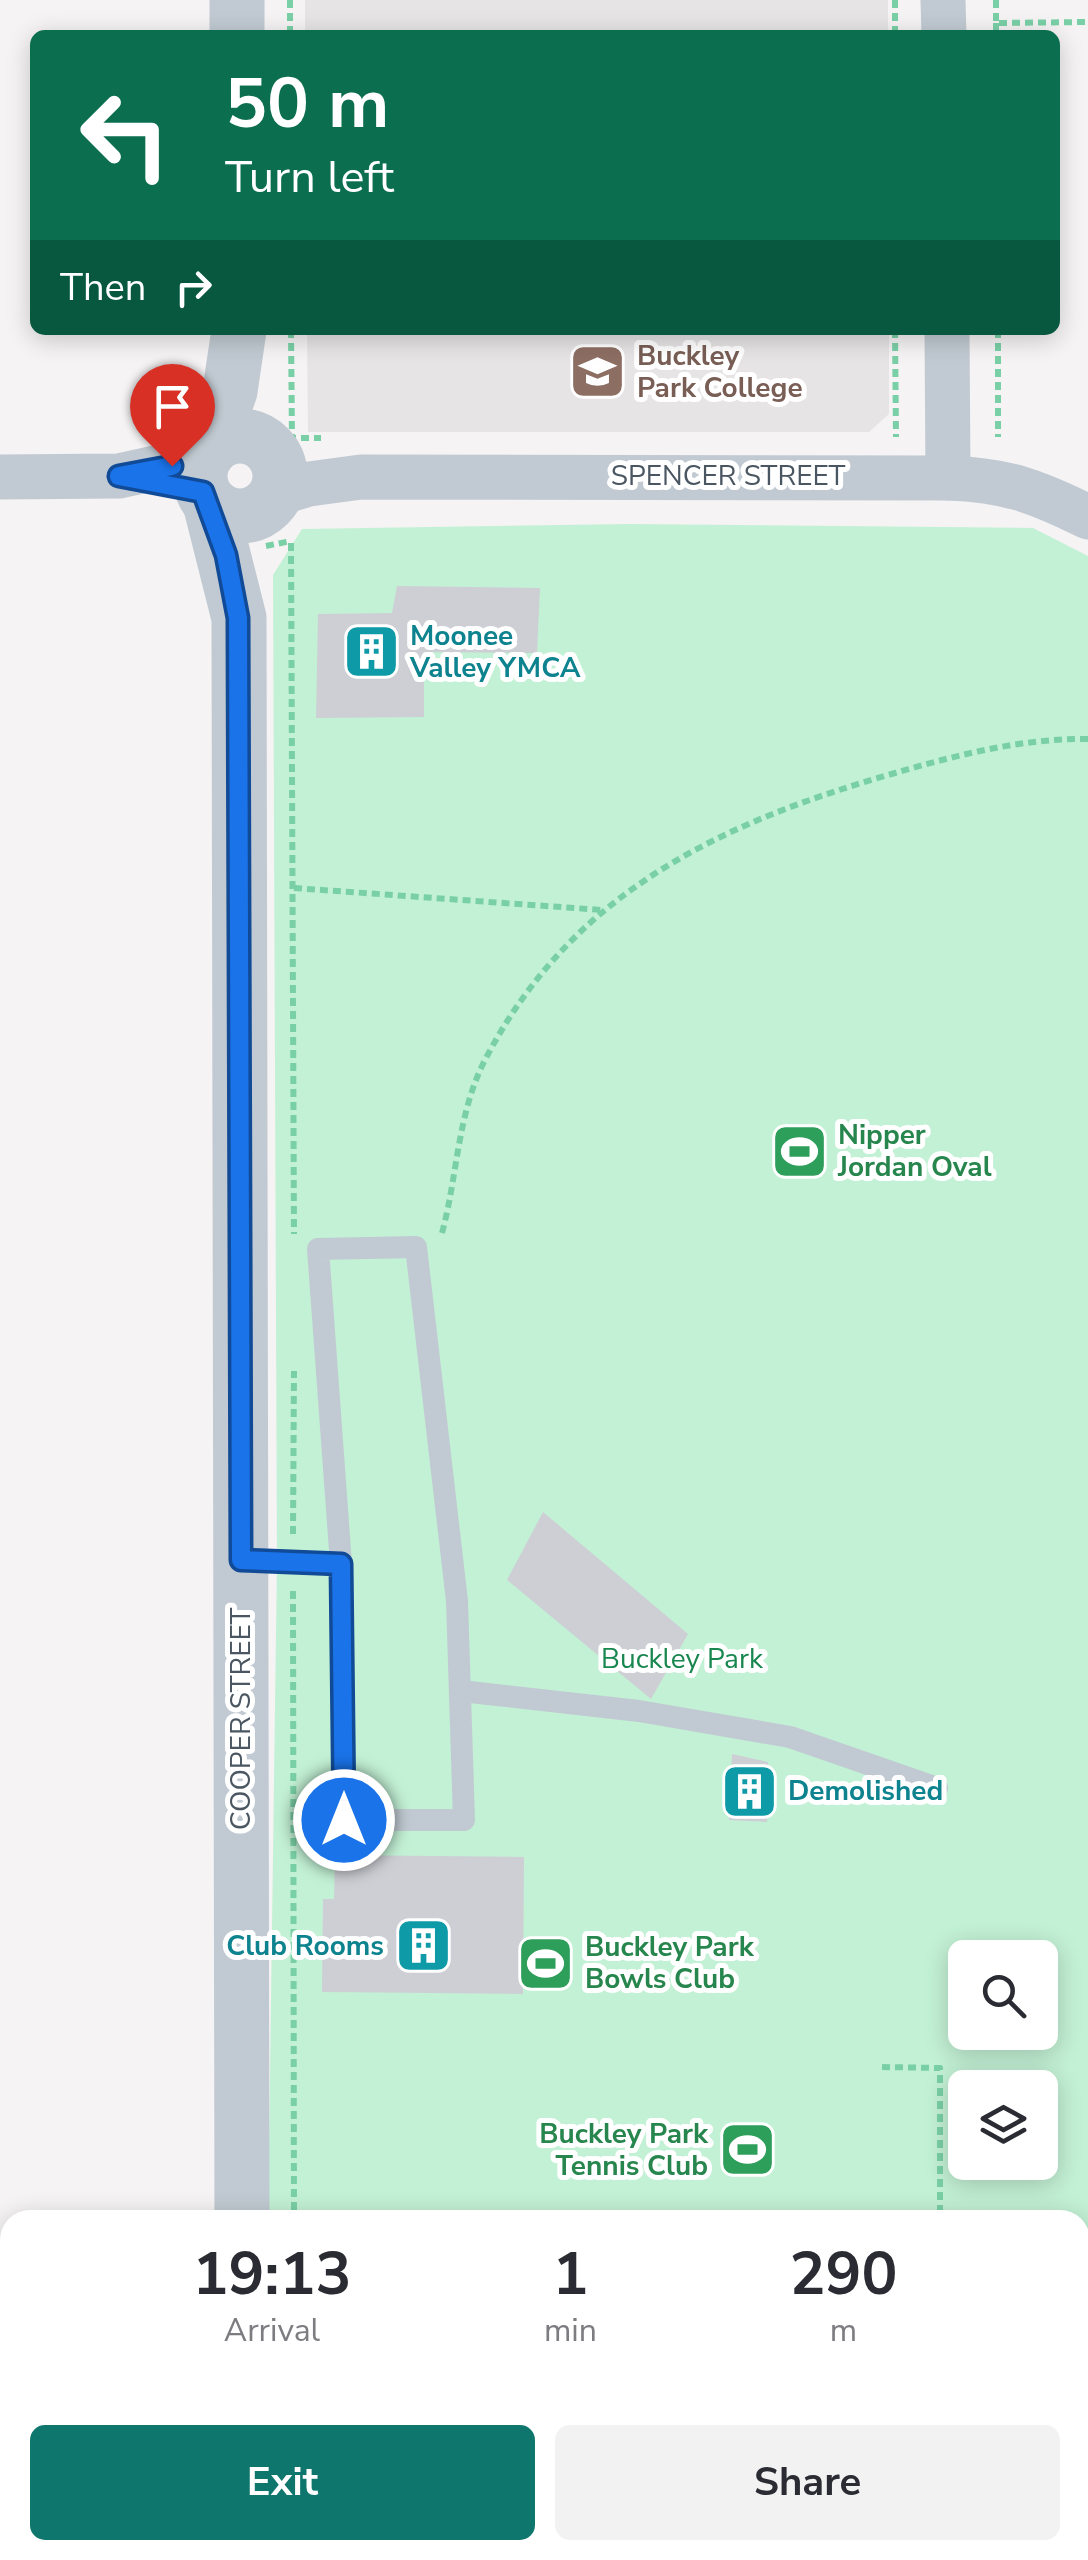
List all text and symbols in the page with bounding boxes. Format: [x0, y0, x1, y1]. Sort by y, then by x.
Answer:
text: 50 m [225, 56, 389, 152]
icon: left [60, 70, 190, 200]
text: Turn left [225, 147, 394, 208]
icon: right [166, 260, 221, 315]
text: Then [60, 262, 146, 313]
place label: Buckley Park College [637, 337, 803, 407]
school or university icon: Buckley Park College [568, 342, 628, 402]
pin [130, 364, 215, 467]
icon: arrive [145, 379, 200, 434]
street label: SPENCER STREET [611, 457, 845, 495]
place label: Moonee Valley YMCA [409, 617, 581, 687]
building icon: Moonee Valley YMCA [341, 622, 401, 682]
place label: Nipper Jordan Oval [837, 1116, 992, 1186]
sports icon: Nipper Jordan Oval [769, 1121, 829, 1181]
street label: COOPER STREET [222, 1608, 260, 1830]
park label: Buckley Park [601, 1640, 764, 1678]
building icon: Demolished [719, 1761, 779, 1821]
position arrow [292, 1768, 396, 1872]
place label: Demolished [788, 1772, 943, 1810]
building icon: Club Rooms [393, 1916, 453, 1976]
place label: Club Rooms [226, 1927, 384, 1965]
place label: Buckley Park Bowls Club [585, 1928, 755, 1998]
sports icon: Buckley Park Bowls Club [516, 1933, 576, 1993]
map controls [948, 1940, 1058, 2180]
button: search [948, 1940, 1058, 2050]
button: layers [948, 2070, 1058, 2180]
place label: Buckley Park Tennis Club [539, 2115, 709, 2185]
sports icon: Buckley Park Tennis Club [717, 2120, 777, 2180]
text: 19:13 [193, 2233, 351, 2315]
text: 1 [552, 2233, 588, 2315]
text: 290 [789, 2233, 897, 2315]
text: Arrival [224, 2309, 320, 2352]
text: min [544, 2309, 597, 2352]
text: m [830, 2309, 857, 2352]
button: Exit [30, 2425, 535, 2540]
button: Share [555, 2425, 1060, 2540]

